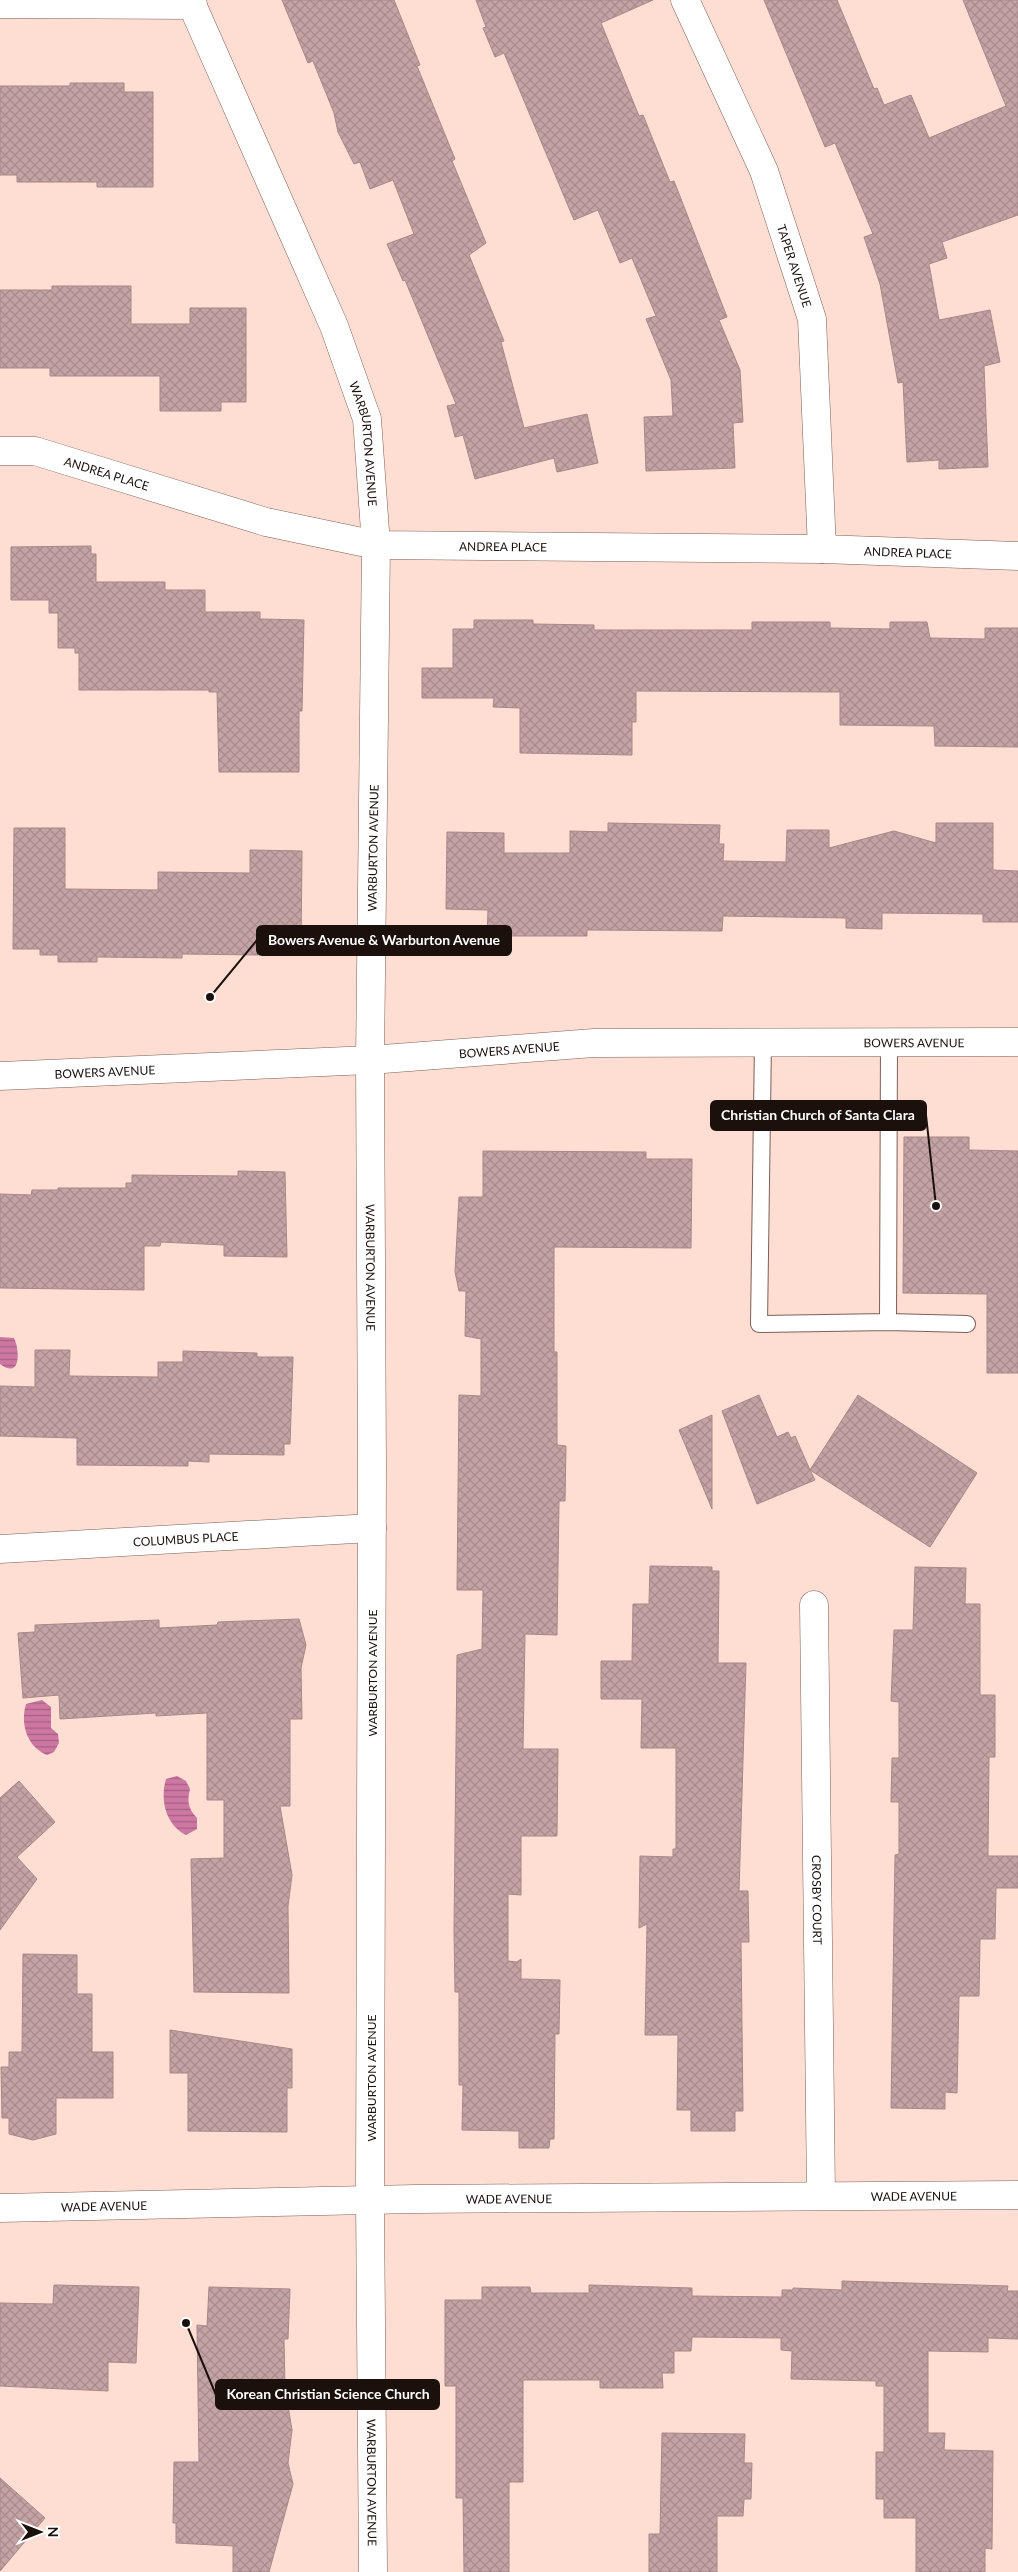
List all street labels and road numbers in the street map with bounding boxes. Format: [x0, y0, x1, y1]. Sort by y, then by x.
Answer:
street label: TAPER AVENUE [774, 222, 815, 309]
street label: WARBURTON AVENUE [347, 379, 381, 507]
street label: ANDREA PLACE [62, 453, 151, 493]
street label: ANDREA PLACE [459, 538, 547, 554]
street label: ANDREA PLACE [864, 543, 952, 561]
street label: WARBURTON AVENUE [364, 784, 382, 912]
street label: BOWERS AVENUE [864, 1035, 965, 1050]
street label: BOWERS AVENUE [458, 1038, 560, 1061]
street label: BOWERS AVENUE [54, 1062, 156, 1081]
street label: WARBURTON AVENUE [363, 1204, 379, 1331]
street label: COLUMBUS PLACE [132, 1528, 239, 1549]
street label: WARBURTON AVENUE [365, 1609, 380, 1736]
street label: CROSBY COURT [809, 1855, 826, 1945]
street label: WARBURTON AVENUE [364, 2014, 379, 2141]
street label: WADE AVENUE [871, 2188, 957, 2203]
street label: WADE AVENUE [466, 2191, 552, 2206]
street label: WADE AVENUE [61, 2197, 147, 2214]
street label: WARBURTON AVENUE [364, 2419, 380, 2546]

